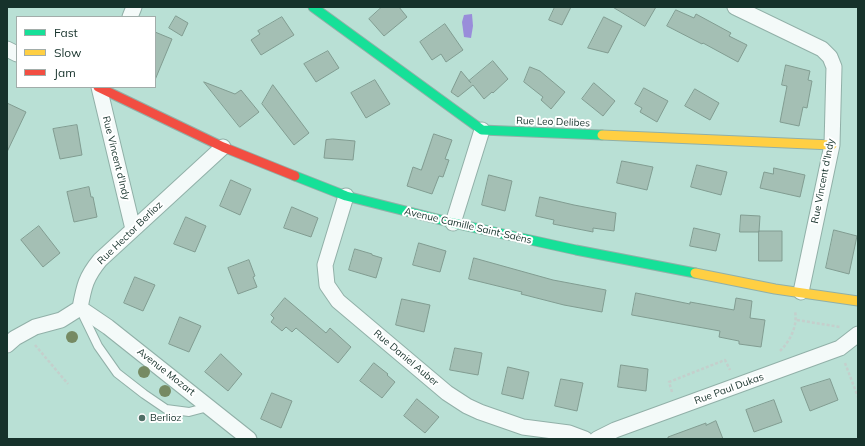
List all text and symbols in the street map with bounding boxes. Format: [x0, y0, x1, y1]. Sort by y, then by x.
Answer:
legend [16, 16, 156, 88]
text: Fast [54, 25, 78, 40]
text: Slow [54, 45, 82, 60]
text: Jam [54, 65, 76, 80]
street label: Rue Vincent d'Indy [100, 115, 132, 201]
street label: Rue Leo Delibes [516, 115, 590, 129]
street label: Rue Vincent d'Indy [809, 138, 837, 224]
street label: Rue Hector Berlioz [95, 199, 165, 267]
street label: Avenue Camille Saint-Saëns [403, 205, 533, 247]
street label: Rue Daniel Auber [371, 327, 441, 389]
street label: Avenue Mozart [135, 346, 197, 398]
street label: Rue Paul Dukas [693, 371, 765, 407]
place label: Berlioz [150, 412, 181, 424]
marker: Berlioz [137, 413, 147, 423]

